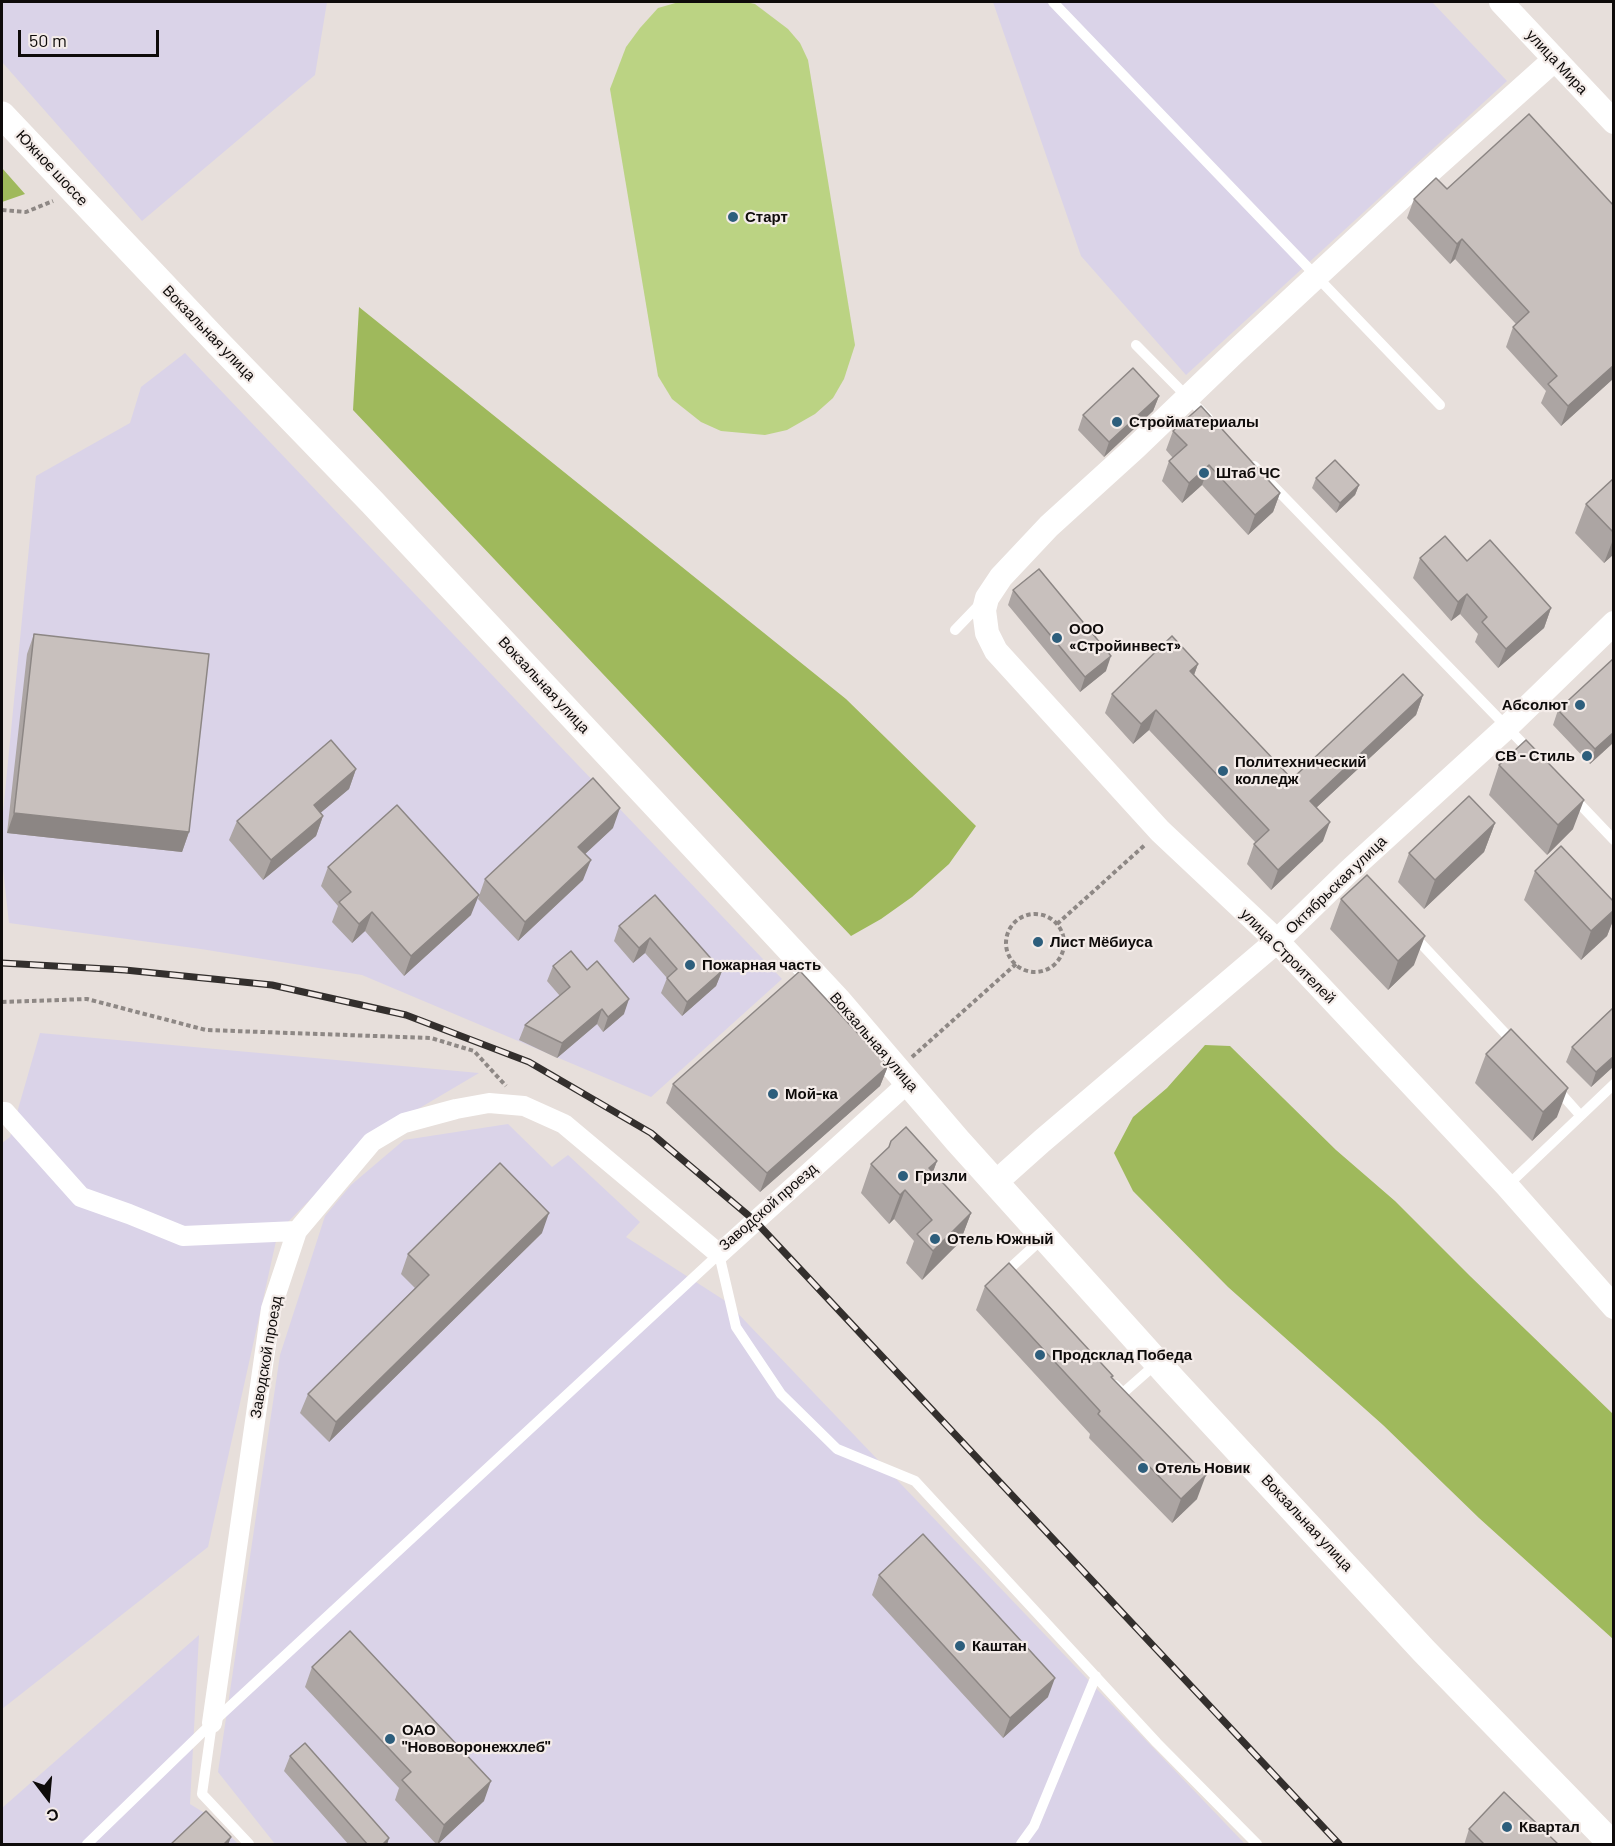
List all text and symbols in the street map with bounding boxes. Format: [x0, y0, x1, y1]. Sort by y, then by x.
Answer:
scale bar [21, 18, 162, 56]
street label: улица Мира [1523, 26, 1591, 98]
text: 50 m [29, 29, 67, 51]
street label: Южное шоссе [12, 126, 92, 210]
place label: Старт [745, 208, 788, 226]
marker: Старт [726, 210, 740, 224]
street label: Вокзальная улица [159, 281, 259, 385]
place label: Стройматериалы [1129, 413, 1259, 431]
marker: Стройматериалы [1110, 415, 1124, 429]
place label: Штаб ЧС [1216, 464, 1280, 482]
marker: Штаб ЧС [1197, 466, 1211, 480]
place label: ООО «Стройинвест» [1069, 620, 1181, 655]
marker: ООО «Стройинвест» [1050, 631, 1064, 645]
street label: Вокзальная улица [495, 633, 593, 737]
place label: Абсолют [1502, 696, 1568, 714]
marker: Абсолют [1573, 698, 1587, 712]
place label: СВ - Стиль [1495, 747, 1575, 765]
marker: СВ - Стиль [1580, 749, 1594, 763]
place label: Политехнический колледж [1235, 753, 1367, 788]
marker: Политехнический колледж [1216, 764, 1230, 778]
street label: Октябрьская улица [1282, 832, 1390, 938]
street label: улица Строителей [1237, 905, 1339, 1007]
place label: Лист Мёбиуса [1050, 933, 1153, 951]
marker: Лист Мёбиуса [1031, 935, 1045, 949]
place label: Пожарная часть [702, 956, 821, 974]
marker: Пожарная часть [683, 958, 697, 972]
street label: Вокзальная улица [826, 989, 922, 1095]
place label: Мой-ка [785, 1085, 838, 1103]
marker: Мой-ка [766, 1087, 780, 1101]
street label: Заводской проезд [715, 1160, 821, 1254]
place label: Гризли [915, 1167, 967, 1185]
marker: Гризли [896, 1169, 910, 1183]
place label: Отель Южный [947, 1230, 1053, 1248]
marker: Отель Южный [928, 1232, 942, 1246]
street label: Заводской проезд [246, 1294, 286, 1420]
place label: Продсклад Победа [1052, 1346, 1192, 1364]
marker: Продсклад Победа [1033, 1348, 1047, 1362]
place label: Отель Новик [1155, 1459, 1250, 1477]
marker: Отель Новик [1136, 1461, 1150, 1475]
street label: Вокзальная улица [1258, 1471, 1356, 1575]
place label: Каштан [972, 1637, 1027, 1655]
marker: Каштан [953, 1639, 967, 1653]
place label: ОАО "Нововоронежхлеб" [402, 1721, 550, 1756]
marker: ОАО "Нововоронежхлеб" [383, 1732, 397, 1746]
north arrow [18, 1768, 78, 1828]
text: С [45, 1805, 61, 1827]
place label: Квартал [1519, 1818, 1580, 1836]
marker: Квартал [1500, 1820, 1514, 1834]

